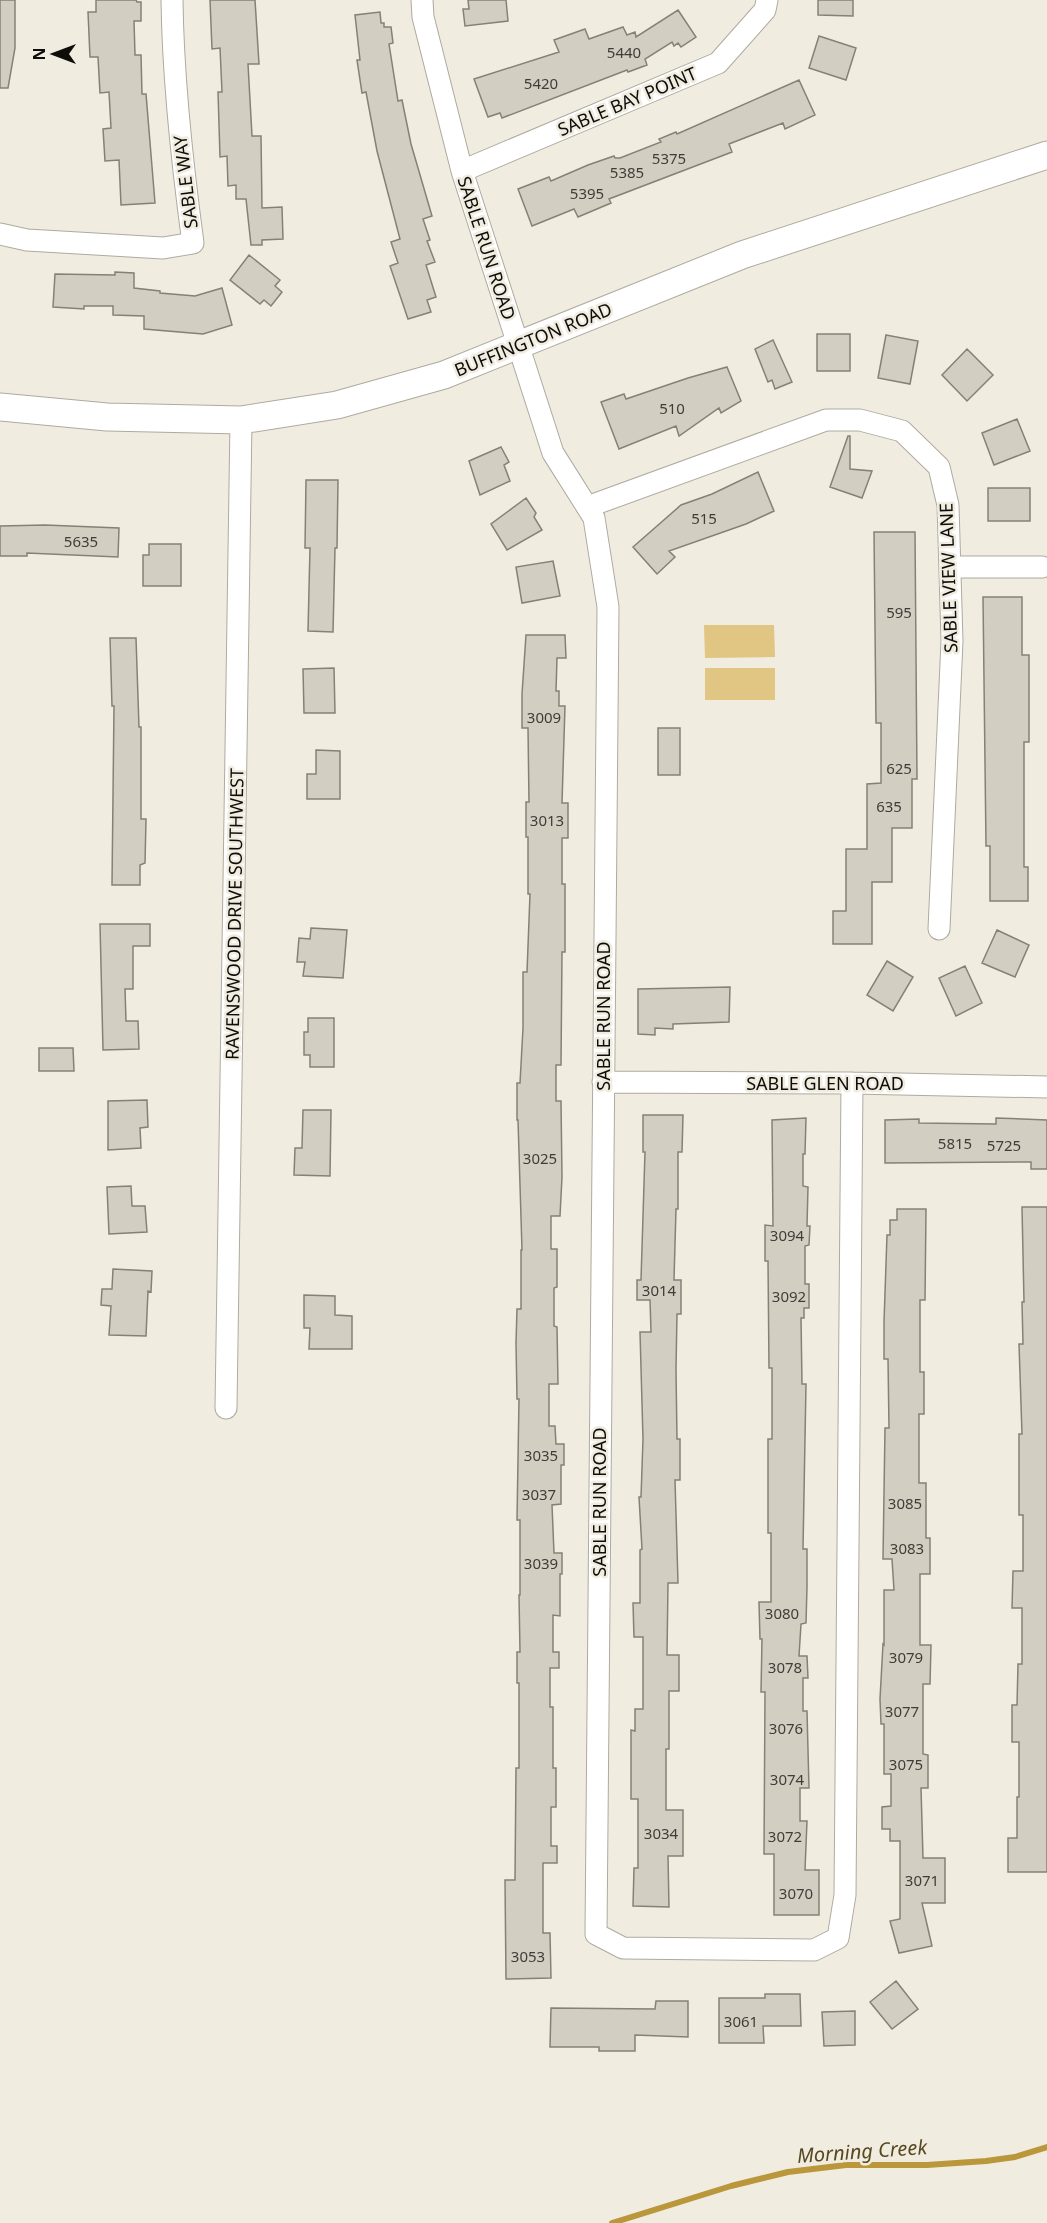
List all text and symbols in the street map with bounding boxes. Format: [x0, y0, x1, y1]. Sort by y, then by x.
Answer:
north arrow [24, 24, 84, 84]
house number: 5440 [607, 42, 641, 62]
text: N [28, 47, 50, 61]
street label: SABLE BAY POINT [554, 61, 700, 141]
house number: 5420 [524, 73, 558, 93]
street label: SABLE WAY [167, 133, 203, 230]
house number: 5375 [652, 148, 686, 168]
house number: 5385 [610, 162, 644, 182]
street label: SABLE RUN ROAD [452, 173, 522, 323]
house number: 5395 [570, 183, 604, 203]
street label: BUFFINGTON ROAD [451, 296, 615, 382]
house number: 510 [659, 398, 685, 418]
street label: SABLE VIEW LANE [933, 503, 963, 653]
house number: 515 [691, 508, 717, 528]
house number: 5635 [64, 531, 98, 551]
house number: 595 [886, 602, 912, 622]
house number: 3009 [527, 707, 561, 727]
house number: 625 [886, 758, 912, 778]
street label: RAVENSWOOD DRIVE SOUTHWEST [219, 768, 249, 1060]
house number: 635 [876, 796, 902, 816]
house number: 3013 [530, 810, 564, 830]
street label: SABLE RUN ROAD [591, 941, 615, 1091]
street label: SABLE GLEN ROAD [746, 1071, 904, 1095]
house number: 5815 [938, 1133, 972, 1153]
house number: 5725 [987, 1135, 1021, 1155]
house number: 3025 [523, 1148, 557, 1168]
house number: 3094 [770, 1225, 805, 1245]
house number: 3014 [642, 1280, 677, 1300]
house number: 3092 [772, 1286, 806, 1306]
street label: SABLE RUN ROAD [587, 1427, 611, 1577]
house number: 3035 [524, 1445, 558, 1465]
house number: 3037 [522, 1484, 556, 1504]
house number: 3085 [888, 1493, 922, 1513]
house number: 3083 [890, 1538, 924, 1558]
house number: 3039 [524, 1553, 558, 1573]
house number: 3080 [765, 1603, 799, 1623]
house number: 3079 [889, 1647, 923, 1667]
house number: 3078 [768, 1657, 802, 1677]
house number: 3077 [885, 1701, 919, 1721]
house number: 3076 [769, 1718, 803, 1738]
house number: 3075 [889, 1754, 923, 1774]
house number: 3074 [770, 1769, 805, 1789]
house number: 3034 [644, 1823, 679, 1843]
house number: 3072 [768, 1826, 802, 1846]
house number: 3071 [905, 1870, 939, 1890]
house number: 3070 [779, 1883, 813, 1903]
house number: 3053 [511, 1946, 545, 1966]
house number: 3061 [724, 2011, 758, 2031]
water label: Morning Creek [796, 2133, 929, 2169]

